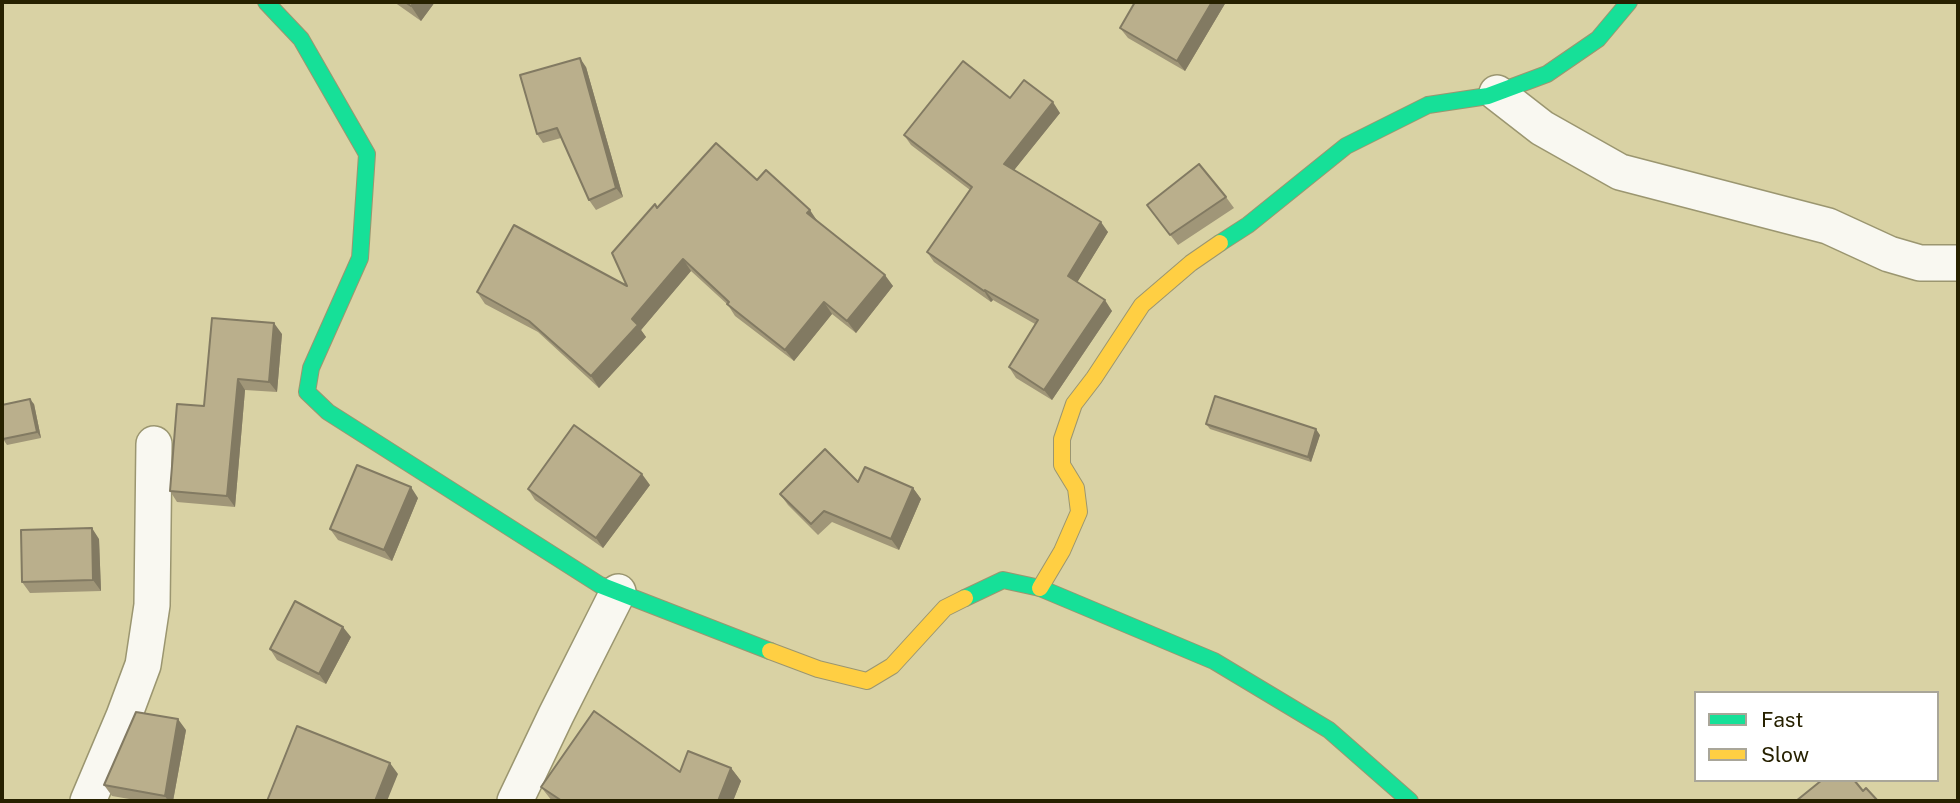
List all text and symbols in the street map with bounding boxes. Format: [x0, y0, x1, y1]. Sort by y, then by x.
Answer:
legend [1694, 691, 1939, 782]
text: Fast [1761, 707, 1803, 732]
text: Slow [1761, 742, 1809, 767]

